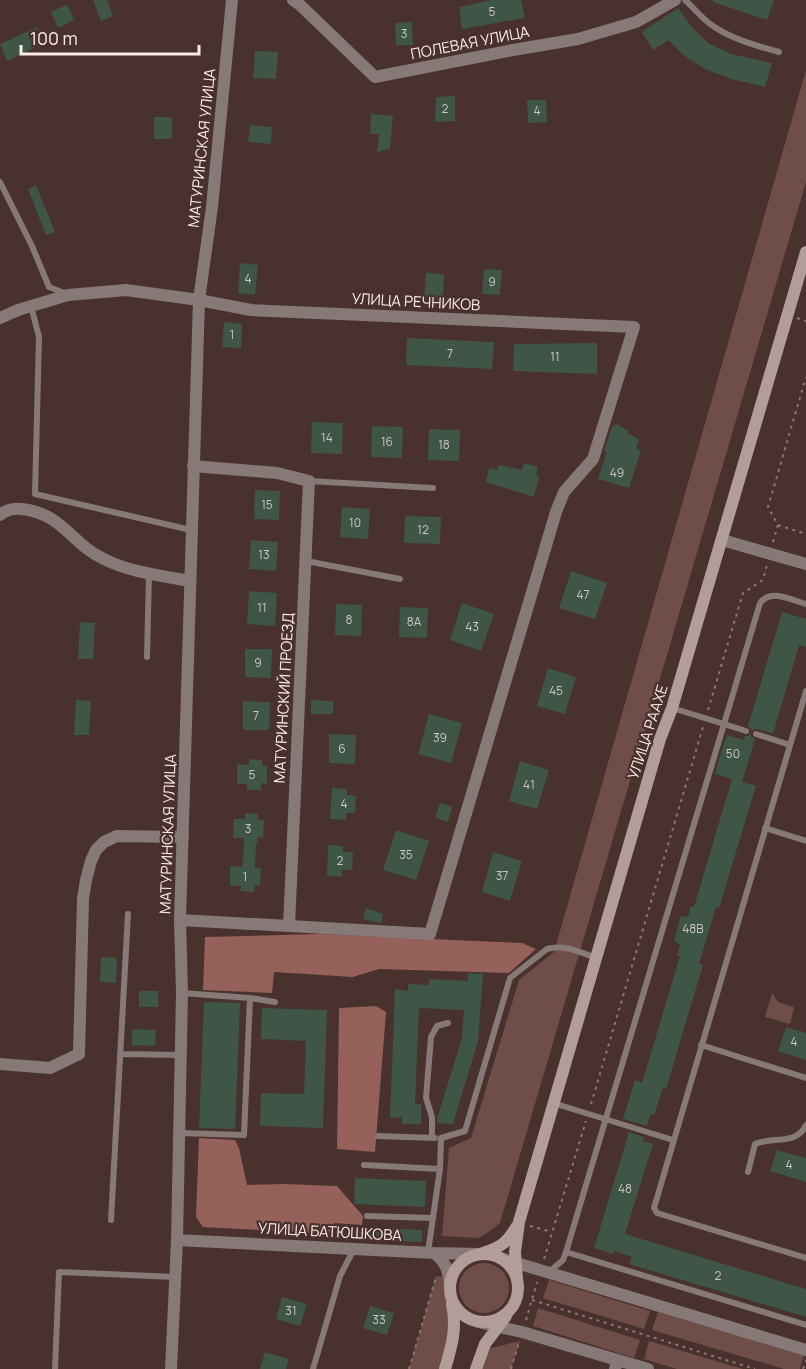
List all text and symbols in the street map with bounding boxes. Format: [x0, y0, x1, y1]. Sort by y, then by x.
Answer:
house number: 5 [489, 3, 496, 20]
scale bar [21, 18, 200, 56]
street label: ПОЛЕВАЯ УЛИЦА [409, 21, 531, 64]
house number: 3 [401, 25, 407, 42]
text: 100 m [30, 26, 78, 50]
street label: МАТУРИНСКАЯ УЛИЦА [183, 67, 220, 229]
house number: 2 [442, 100, 449, 117]
house number: 4 [533, 102, 541, 119]
house number: 4 [244, 270, 252, 287]
house number: 9 [488, 273, 496, 290]
street label: УЛИЦА РЕЧНИКОВ [351, 288, 481, 315]
house number: 1 [230, 326, 234, 343]
house number: 7 [447, 345, 453, 362]
house number: 11 [550, 348, 560, 365]
house number: 14 [321, 429, 333, 446]
house number: 16 [381, 433, 393, 450]
house number: 18 [438, 436, 450, 453]
house number: 49 [610, 464, 624, 481]
house number: 15 [261, 496, 273, 513]
house number: 10 [349, 514, 361, 531]
house number: 12 [417, 521, 429, 538]
house number: 13 [258, 546, 270, 563]
house number: 47 [576, 586, 590, 603]
house number: 11 [257, 599, 267, 616]
house number: 8 [346, 611, 353, 628]
street label: МАТУРИНСКИЙ ПРОЕЗД [269, 612, 298, 784]
house number: 8А [407, 613, 422, 630]
house number: 43 [465, 618, 479, 635]
house number: 9 [254, 654, 262, 671]
house number: 45 [549, 682, 563, 699]
street label: УЛИЦА РААХЕ [622, 682, 673, 782]
house number: 7 [253, 707, 259, 724]
house number: 39 [433, 729, 447, 746]
house number: 6 [338, 740, 346, 757]
house number: 50 [726, 745, 740, 762]
street label: МАТУРИНСКАЯ УЛИЦА [154, 753, 181, 914]
house number: 5 [249, 766, 256, 783]
house number: 41 [523, 776, 535, 793]
house number: 4 [340, 795, 348, 812]
house number: 3 [245, 820, 251, 837]
house number: 35 [399, 846, 413, 863]
house number: 2 [337, 852, 344, 869]
house number: 37 [496, 867, 508, 884]
house number: 1 [243, 868, 247, 885]
house number: 48В [682, 920, 704, 937]
house number: 4 [790, 1033, 798, 1050]
house number: 4 [785, 1156, 793, 1173]
house number: 48 [618, 1180, 632, 1197]
street label: УЛИЦА БАТЮШКОВА [258, 1217, 403, 1246]
house number: 2 [715, 1267, 722, 1284]
house number: 31 [285, 1302, 297, 1319]
house number: 33 [372, 1311, 386, 1328]

